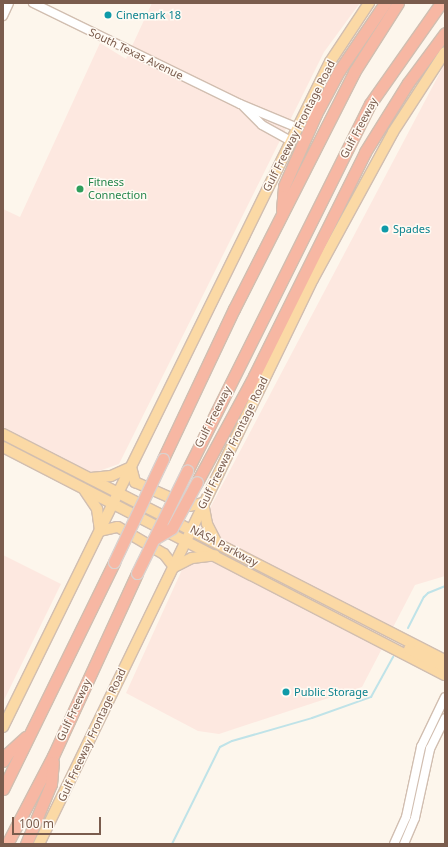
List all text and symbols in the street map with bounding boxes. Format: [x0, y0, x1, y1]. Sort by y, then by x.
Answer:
place label: Cinemark 18 [116, 8, 181, 22]
marker: Cinemark 18 [103, 10, 113, 20]
street label: South Texas Avenue [87, 25, 185, 83]
street label: Gulf Freeway Frontage Road [260, 58, 338, 194]
street label: Gulf Freeway [337, 95, 381, 161]
place label: Fitness Connection [88, 176, 147, 202]
marker: Fitness Connection [75, 184, 85, 194]
place label: Spades [393, 222, 430, 236]
marker: Spades [380, 224, 390, 234]
street label: Gulf Freeway Frontage Road [195, 375, 271, 511]
street label: Gulf Freeway [192, 384, 234, 450]
street label: NASA Parkway [188, 523, 260, 569]
street label: Gulf Freeway Frontage Road [55, 666, 129, 804]
street label: Gulf Freeway [54, 677, 94, 743]
place label: Public Storage [294, 685, 368, 699]
marker: Public Storage [281, 687, 291, 697]
scale bar [14, 809, 103, 835]
text: 100 m [19, 815, 54, 832]

